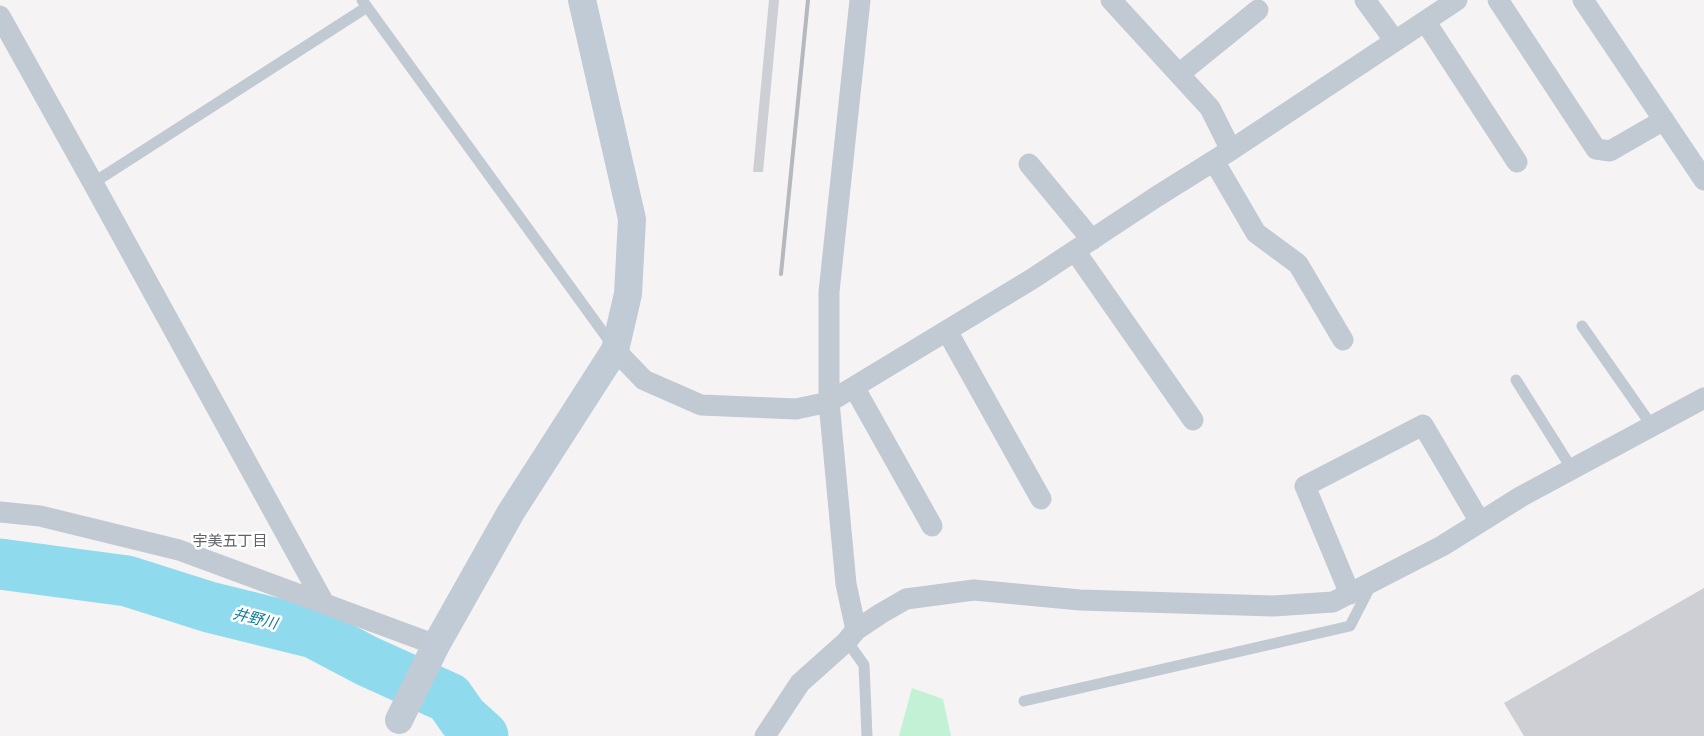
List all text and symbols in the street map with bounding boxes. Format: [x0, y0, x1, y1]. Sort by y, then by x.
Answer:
district label: 宇美五丁目 [193, 532, 267, 550]
water label: 井野川 [231, 605, 279, 633]

